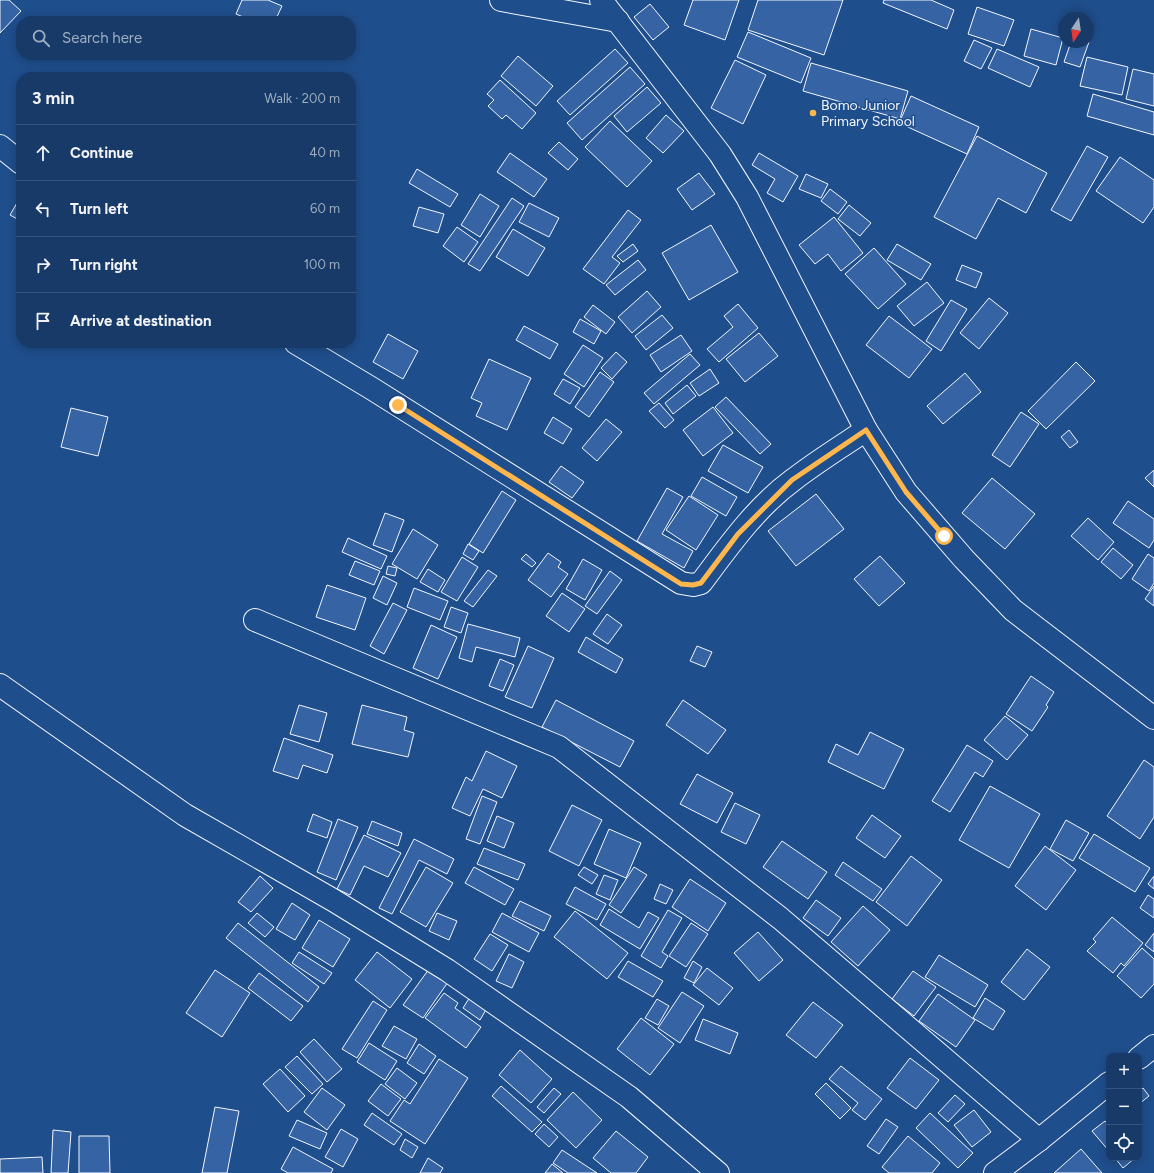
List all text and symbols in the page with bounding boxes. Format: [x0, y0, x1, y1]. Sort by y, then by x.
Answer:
north arrow [1058, 12, 1094, 48]
search box [16, 16, 356, 60]
icon: search [30, 27, 52, 49]
text: Search here [62, 29, 142, 47]
text: 3 min [32, 88, 74, 108]
text: Walk · 200 m [264, 91, 340, 106]
place label: Bomo Junior Primary School [821, 97, 915, 130]
marker: Bomo Junior Primary School [808, 108, 818, 118]
icon: ahead [32, 142, 54, 164]
text: Continue [70, 144, 133, 162]
text: 40 m [309, 145, 340, 160]
icon: left [32, 198, 54, 220]
text: Turn left [70, 200, 128, 218]
text: 60 m [310, 201, 340, 216]
icon: right [32, 254, 54, 276]
text: Turn right [70, 256, 138, 274]
text: 100 m [304, 257, 340, 272]
icon: arrive [32, 310, 54, 332]
text: Arrive at destination [70, 312, 211, 330]
route end [389, 396, 407, 414]
route start [935, 527, 953, 545]
map controls [1106, 1053, 1142, 1161]
button: + [1106, 1053, 1142, 1089]
button: − [1106, 1089, 1142, 1125]
button: locate [1106, 1125, 1142, 1161]

